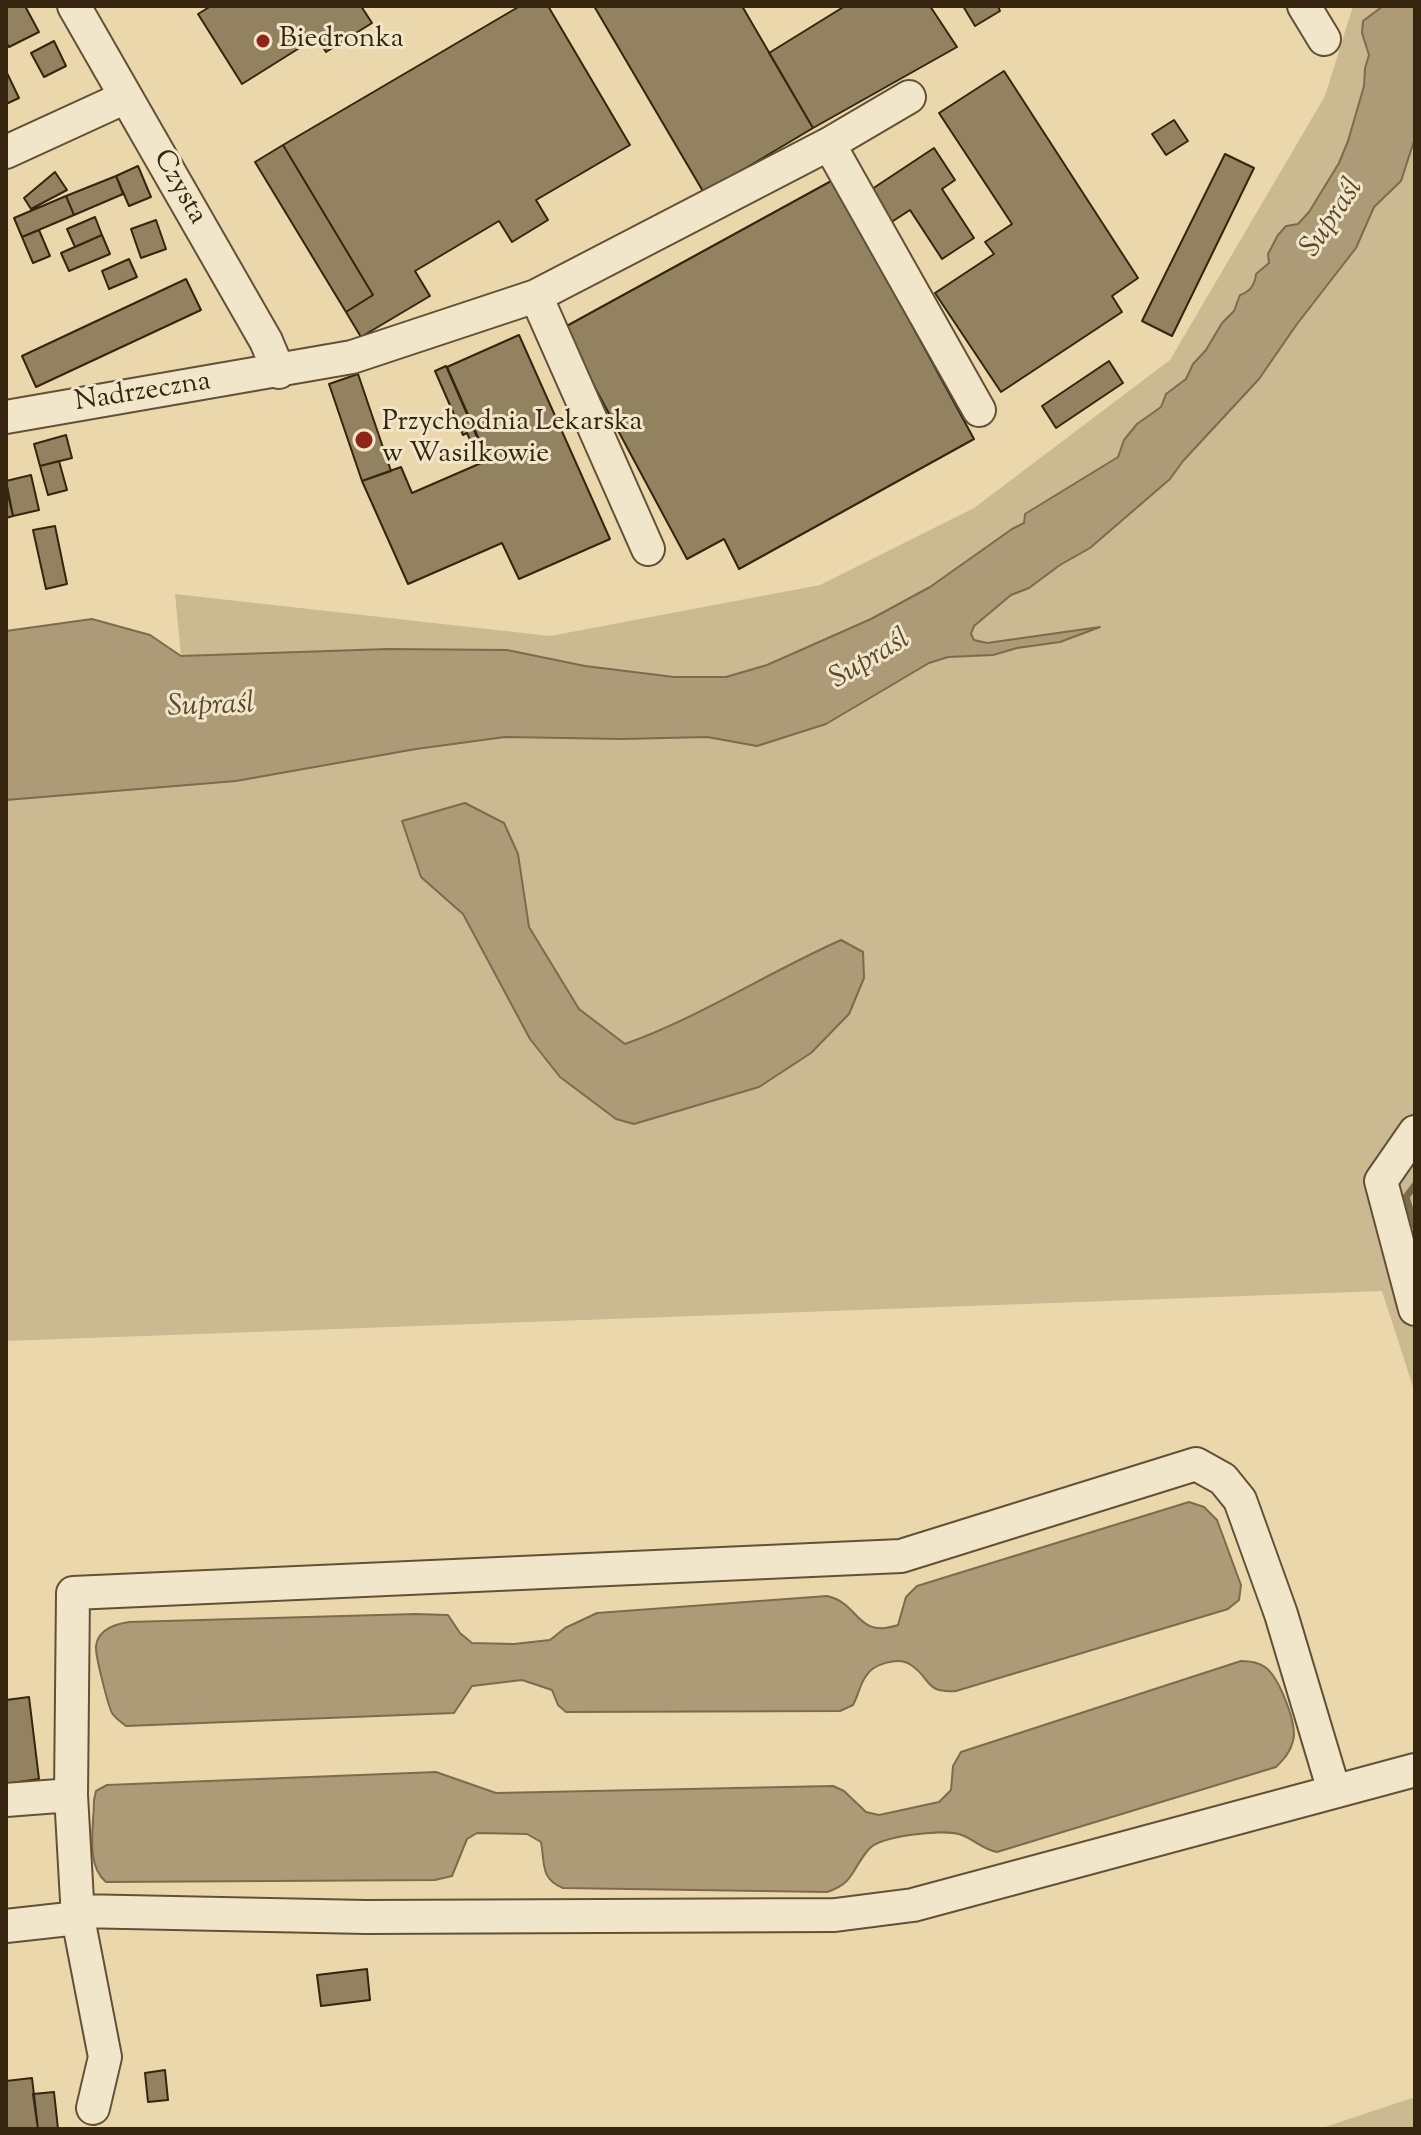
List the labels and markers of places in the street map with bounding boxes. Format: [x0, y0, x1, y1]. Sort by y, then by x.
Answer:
place label: Biedronka [279, 24, 404, 58]
marker: Biedronka [254, 32, 272, 50]
place label: Przychodnia Lekarska w Wasilkowie [382, 407, 642, 473]
marker: Przychodnia Lekarska w Wasilkowie [353, 429, 375, 451]

